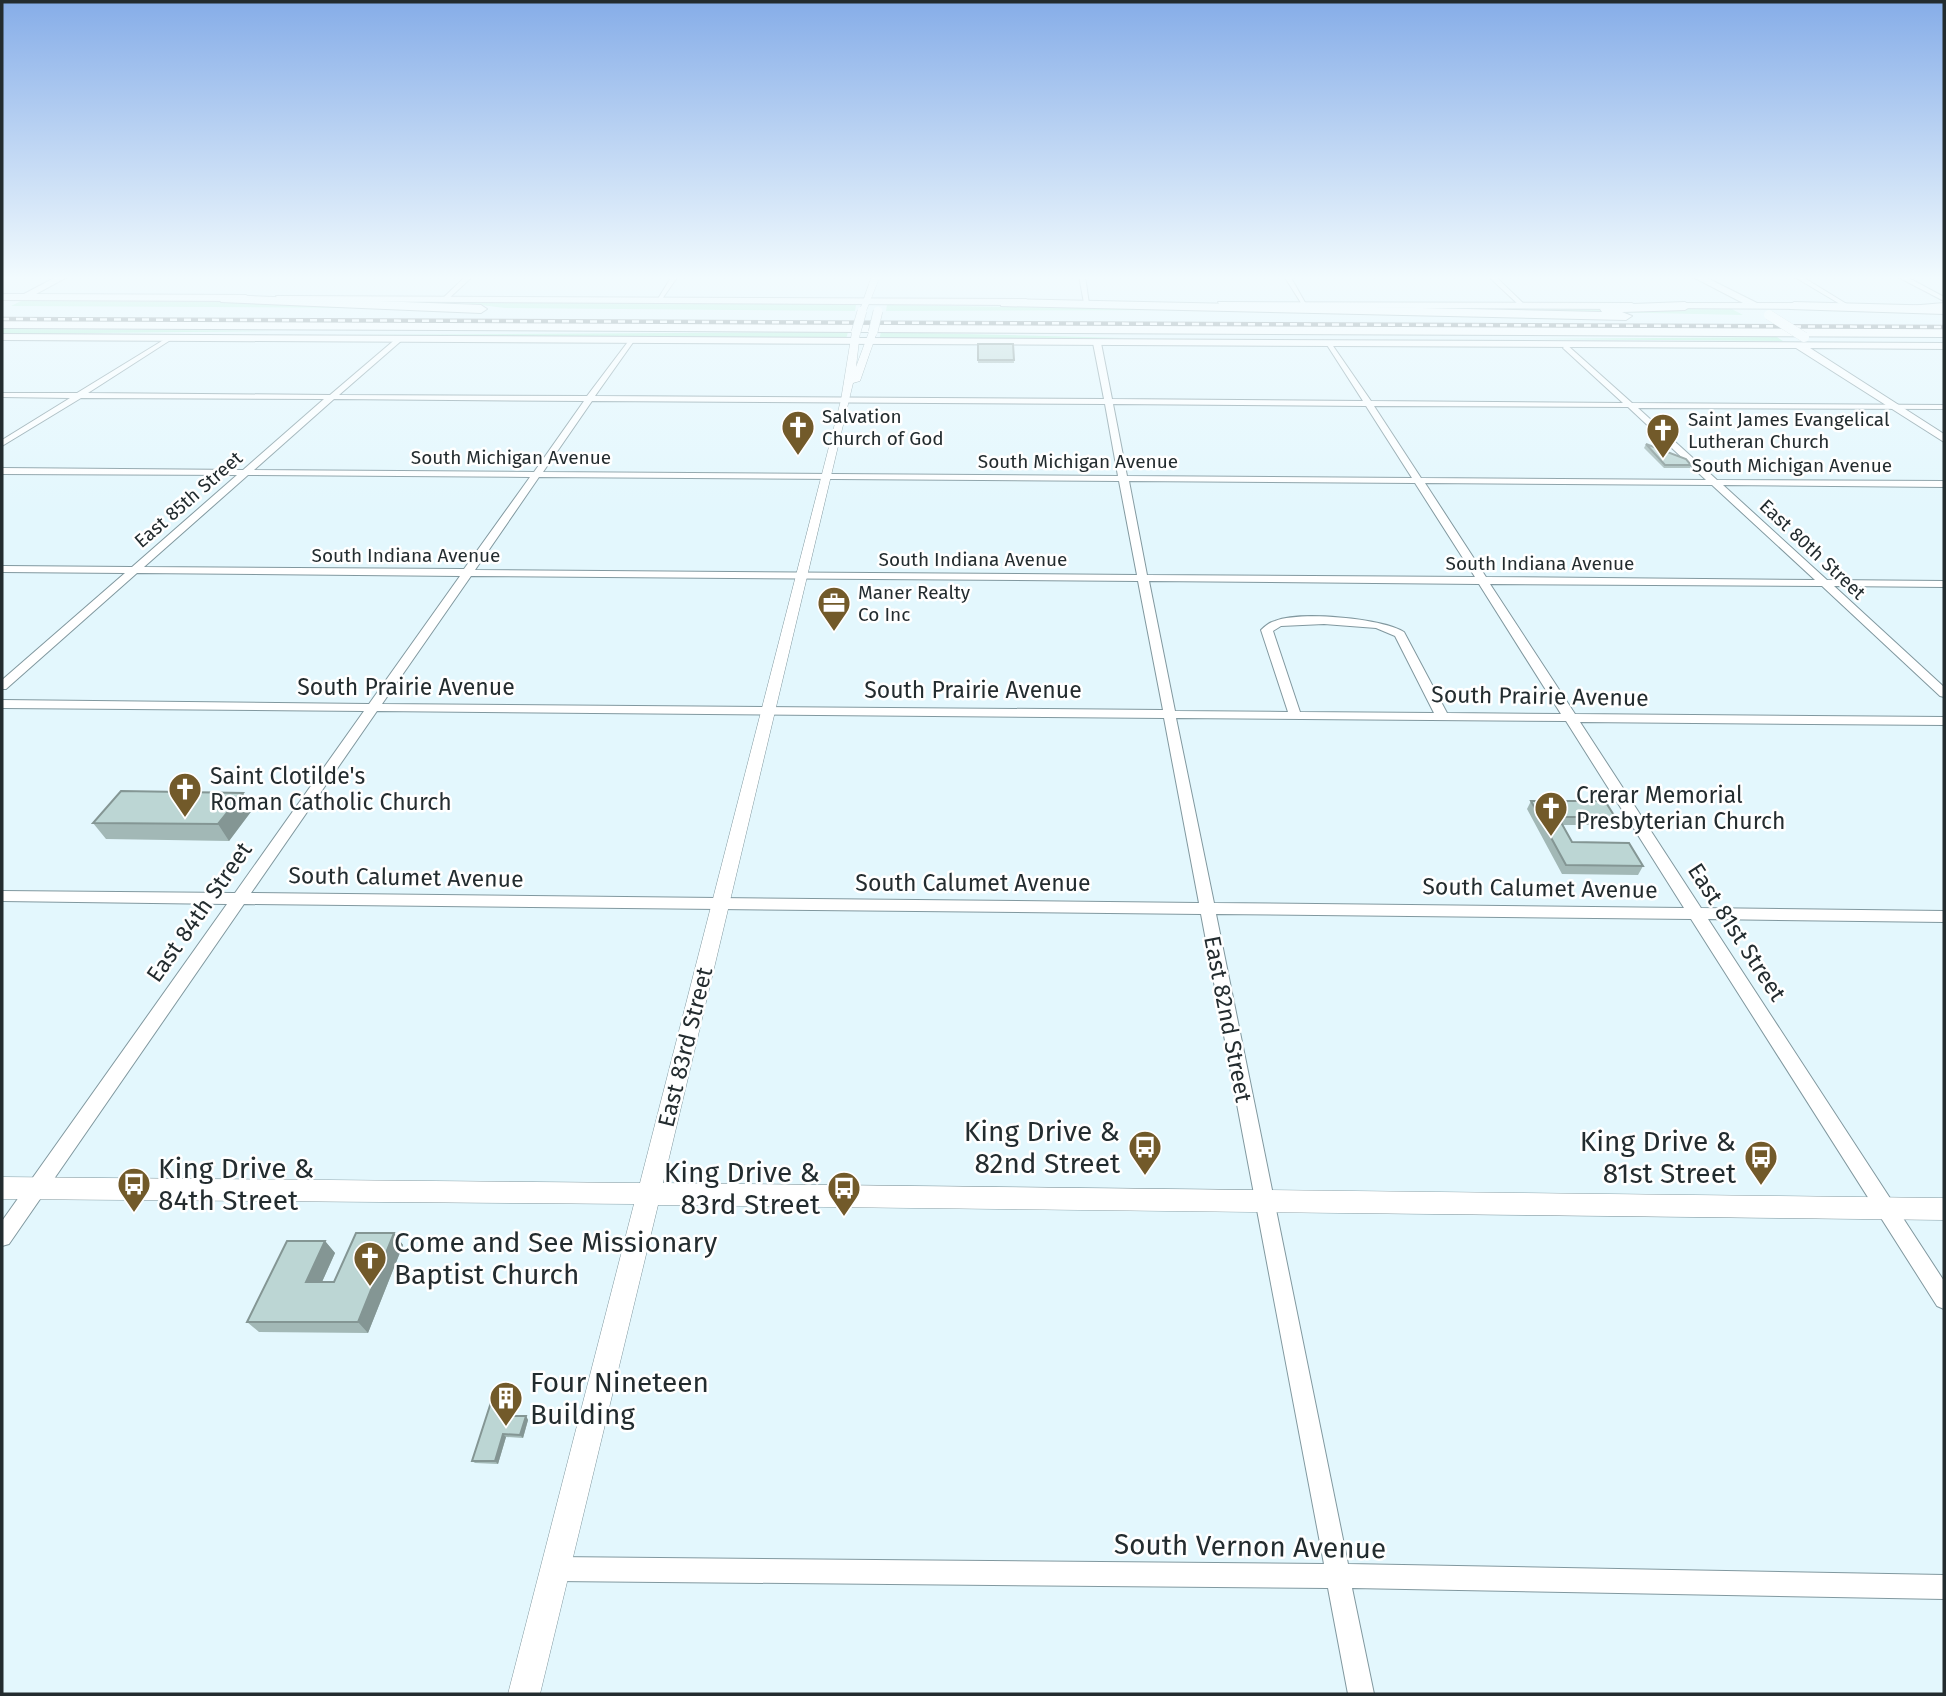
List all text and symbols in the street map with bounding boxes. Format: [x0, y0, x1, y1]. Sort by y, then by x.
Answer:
place label: Salvation Church of God [822, 405, 944, 450]
church icon: Salvation Church of God [779, 408, 817, 457]
place label: Saint James Evangelical Lutheran Church [1688, 408, 1890, 453]
church icon: Saint James Evangelical Lutheran Church [1644, 411, 1682, 460]
street label: East 85th Street [130, 446, 247, 552]
street label: South Michigan Avenue [411, 446, 611, 469]
street label: South Michigan Avenue [978, 450, 1178, 473]
street label: South Michigan Avenue [1692, 454, 1892, 477]
street label: East 80th Street [1755, 494, 1871, 604]
street label: South Indiana Avenue [312, 544, 500, 567]
street label: South Indiana Avenue [879, 548, 1067, 571]
street label: South Indiana Avenue [1446, 552, 1634, 575]
place label: Maner Realty Co Inc [858, 581, 971, 626]
office icon: Maner Realty Co Inc [815, 584, 853, 633]
street label: South Prairie Avenue [297, 673, 515, 701]
street label: South Prairie Avenue [864, 676, 1082, 704]
street label: South Prairie Avenue [1431, 680, 1649, 712]
place label: Saint Clotilde's Roman Catholic Church [210, 762, 452, 816]
church icon: Saint Clotilde's Roman Catholic Church [166, 770, 204, 819]
place label: Crerar Memorial Presbyterian Church [1576, 781, 1785, 835]
church icon: Crerar Memorial Presbyterian Church [1532, 789, 1570, 838]
street label: East 84th Street [140, 836, 258, 987]
street label: East 81st Street [1682, 858, 1792, 1007]
street label: South Calumet Avenue [288, 861, 524, 893]
street label: South Calumet Avenue [855, 869, 1091, 897]
street label: South Calumet Avenue [1422, 872, 1658, 904]
street label: East 82nd Street [1198, 933, 1258, 1105]
street label: East 83rd Street [652, 963, 719, 1130]
place label: King Drive & 82nd Street [964, 1115, 1121, 1180]
place label: King Drive & 81st Street [1580, 1125, 1737, 1190]
bus stop icon: King Drive & 82nd Street [1126, 1128, 1164, 1177]
bus stop icon: King Drive & 81st Street [1742, 1138, 1780, 1187]
place label: King Drive & 84th Street [158, 1152, 314, 1217]
place label: King Drive & 83rd Street [664, 1156, 821, 1221]
bus stop icon: King Drive & 84th Street [115, 1165, 153, 1214]
bus stop icon: King Drive & 83rd Street [825, 1169, 863, 1218]
place label: Come and See Missionary Baptist Church [394, 1226, 717, 1291]
church icon: Come and See Missionary Baptist Church [351, 1239, 389, 1288]
place label: Four Nineteen Building [530, 1366, 709, 1431]
building icon: Four Nineteen Building [487, 1379, 525, 1428]
street label: South Vernon Avenue [1114, 1528, 1386, 1565]

